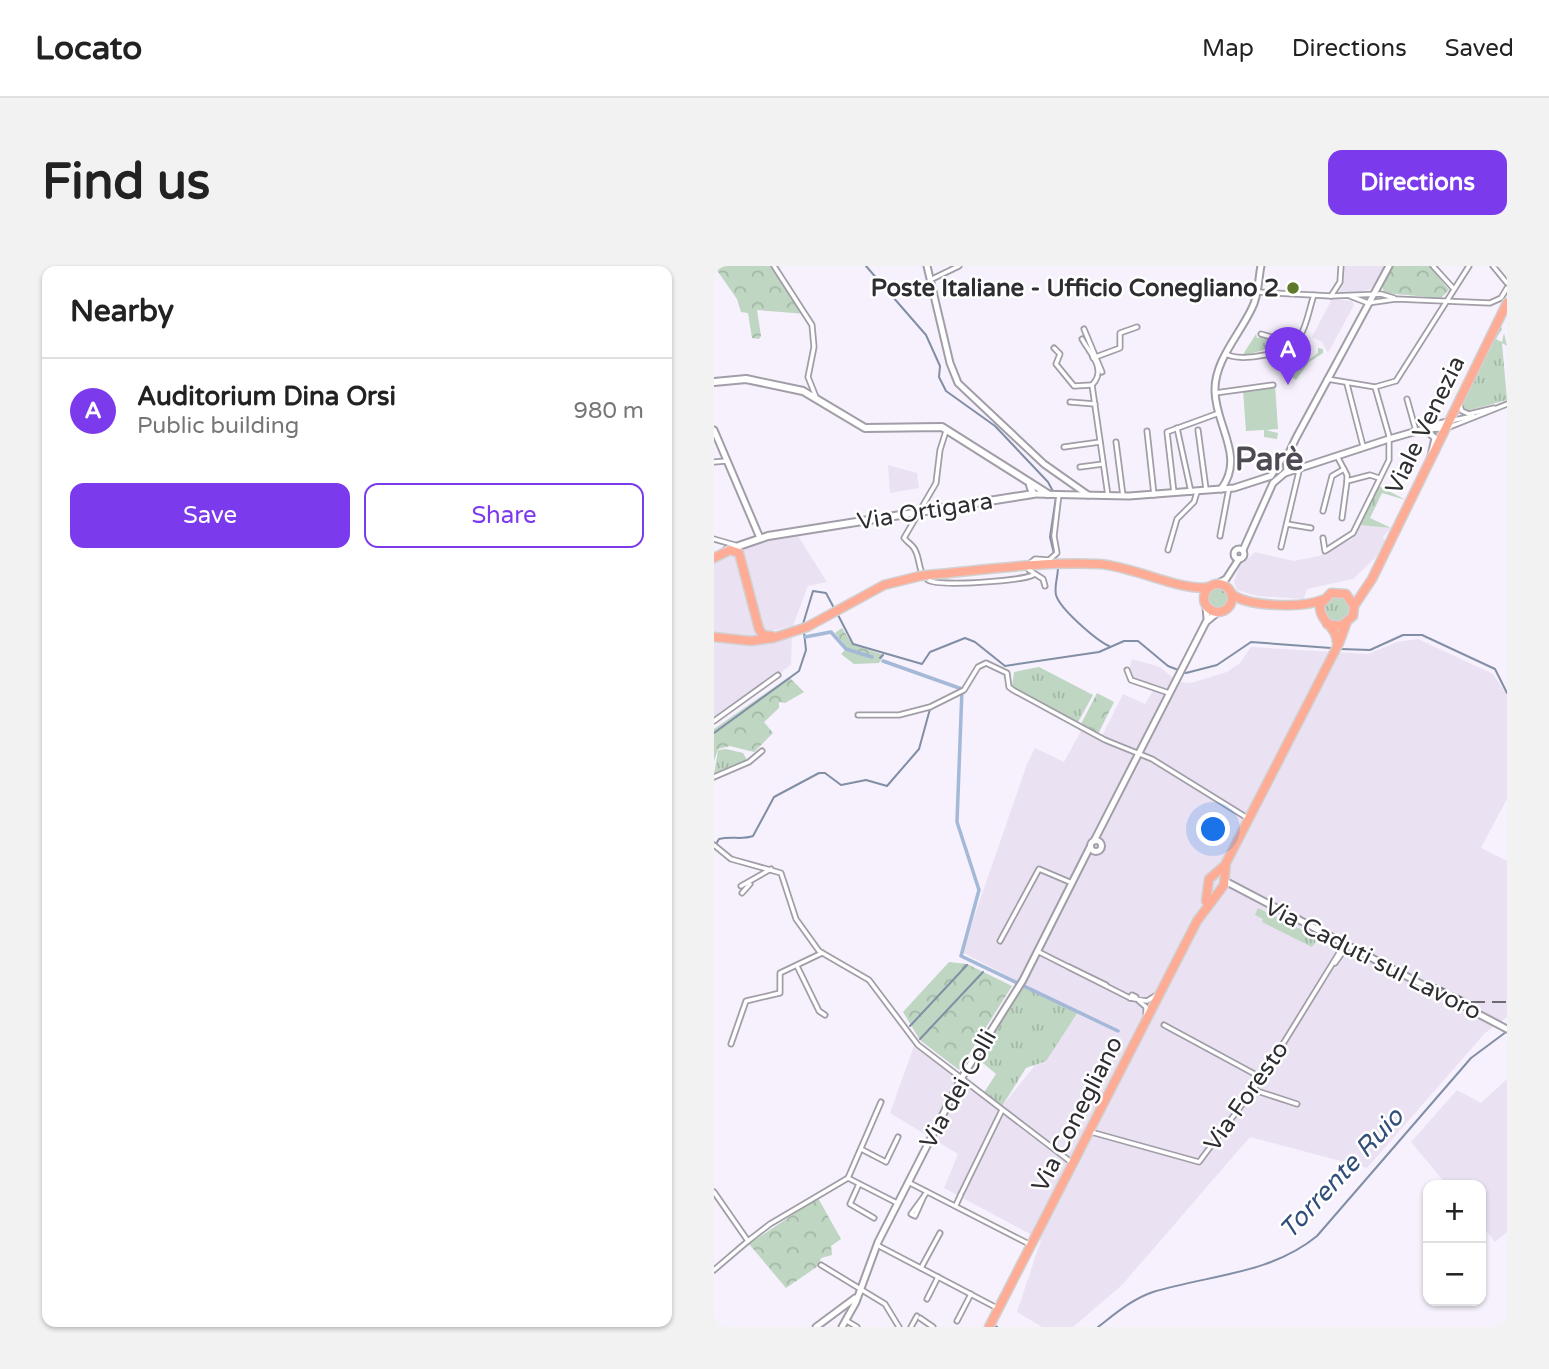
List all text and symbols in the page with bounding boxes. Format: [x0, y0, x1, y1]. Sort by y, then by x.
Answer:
text: Locato [35, 29, 142, 68]
text: Map [1202, 34, 1254, 63]
text: Directions [1292, 34, 1407, 63]
text: Saved [1445, 34, 1514, 63]
button: Directions [1328, 150, 1507, 215]
text: Find us [42, 153, 210, 212]
place label: Poste Italiane - Ufficio Conegliano 2 [871, 274, 1279, 303]
marker: Poste Italiane - Ufficio Conegliano 2 [1285, 280, 1301, 296]
text: Nearby [70, 293, 174, 330]
pin: A [1265, 327, 1311, 385]
street label: Viale Venezia [1379, 351, 1471, 499]
text: Auditorium Dina Orsi [137, 381, 396, 412]
text: A [84, 397, 102, 425]
text: 980 m [574, 397, 644, 425]
text: Public building [137, 412, 299, 440]
district label: Parè [1235, 441, 1303, 479]
button: Save [70, 483, 350, 548]
button: Share [364, 483, 644, 548]
street label: Via Ortigara [855, 486, 995, 537]
your location [1196, 812, 1230, 846]
street label: Via Caduti sul Lavoro [1260, 892, 1486, 1027]
street label: Via dei Colli [914, 1025, 1003, 1154]
street label: Via Conegliano [1026, 1031, 1129, 1197]
street label: Via Foresto [1198, 1036, 1295, 1157]
water label: Torrente Ruio [1273, 1101, 1411, 1245]
map controls [1423, 1180, 1486, 1306]
button: + [1423, 1180, 1486, 1243]
button: − [1423, 1243, 1486, 1306]

